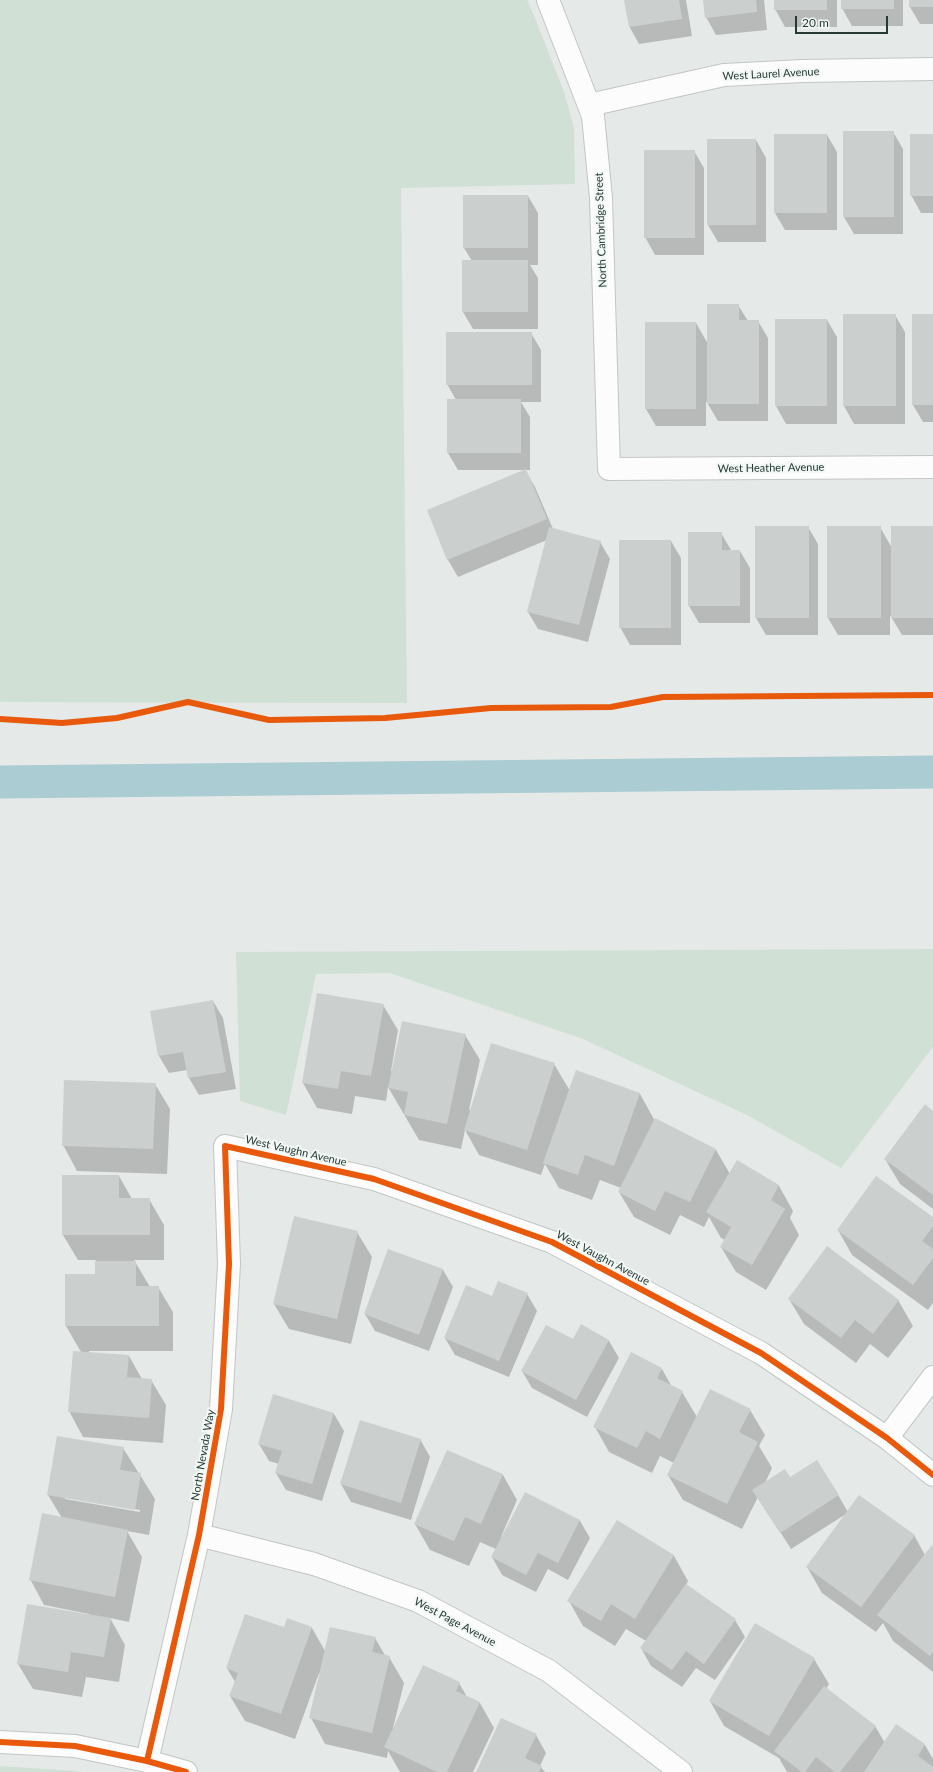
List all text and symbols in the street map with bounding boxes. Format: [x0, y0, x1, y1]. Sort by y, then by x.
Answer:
scale bar [797, 8, 890, 34]
text: 20 m [802, 15, 829, 30]
street label: West Laurel Avenue [722, 65, 820, 83]
street label: North Cambridge Street [592, 172, 610, 288]
street label: West Heather Avenue [718, 460, 824, 476]
street label: West Vaughn Avenue [244, 1133, 348, 1169]
street label: West Vaughn Avenue [554, 1228, 652, 1288]
street label: North Nevada Way [188, 1408, 218, 1502]
street label: West Page Avenue [412, 1595, 498, 1649]

